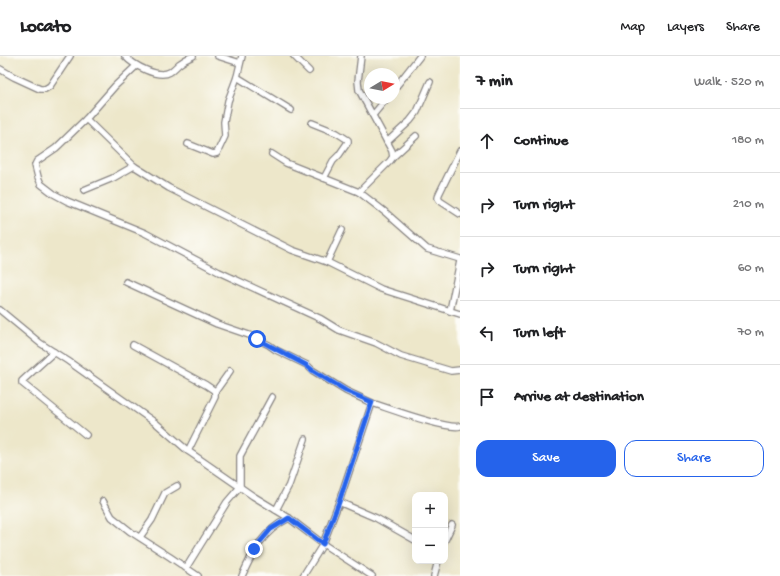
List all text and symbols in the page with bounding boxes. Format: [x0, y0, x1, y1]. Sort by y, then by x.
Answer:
text: Locato [20, 16, 71, 39]
text: Map [621, 19, 645, 36]
text: Layers [667, 19, 704, 36]
text: Share [726, 19, 760, 36]
north arrow [364, 68, 400, 104]
text: 7 min [476, 72, 513, 92]
text: Walk · 520 m [694, 75, 764, 90]
icon: ahead [476, 130, 498, 152]
text: Continue [514, 132, 568, 150]
text: 180 m [732, 133, 764, 148]
icon: right [476, 194, 498, 216]
text: Turn right [514, 196, 574, 214]
text: 210 m [733, 197, 764, 212]
icon: right [476, 258, 498, 280]
text: Turn right [514, 260, 574, 278]
text: 60 m [738, 261, 764, 276]
icon: left [476, 322, 498, 344]
text: Turn left [514, 324, 565, 342]
text: 70 m [738, 325, 764, 340]
route start [248, 330, 266, 348]
icon: arrive [476, 386, 498, 408]
text: Arrive at destination [514, 388, 644, 406]
button: Save [476, 440, 616, 477]
button: Share [624, 440, 764, 477]
map controls [412, 492, 448, 564]
button: + [412, 492, 448, 528]
button: − [412, 528, 448, 564]
route end [245, 540, 263, 558]

